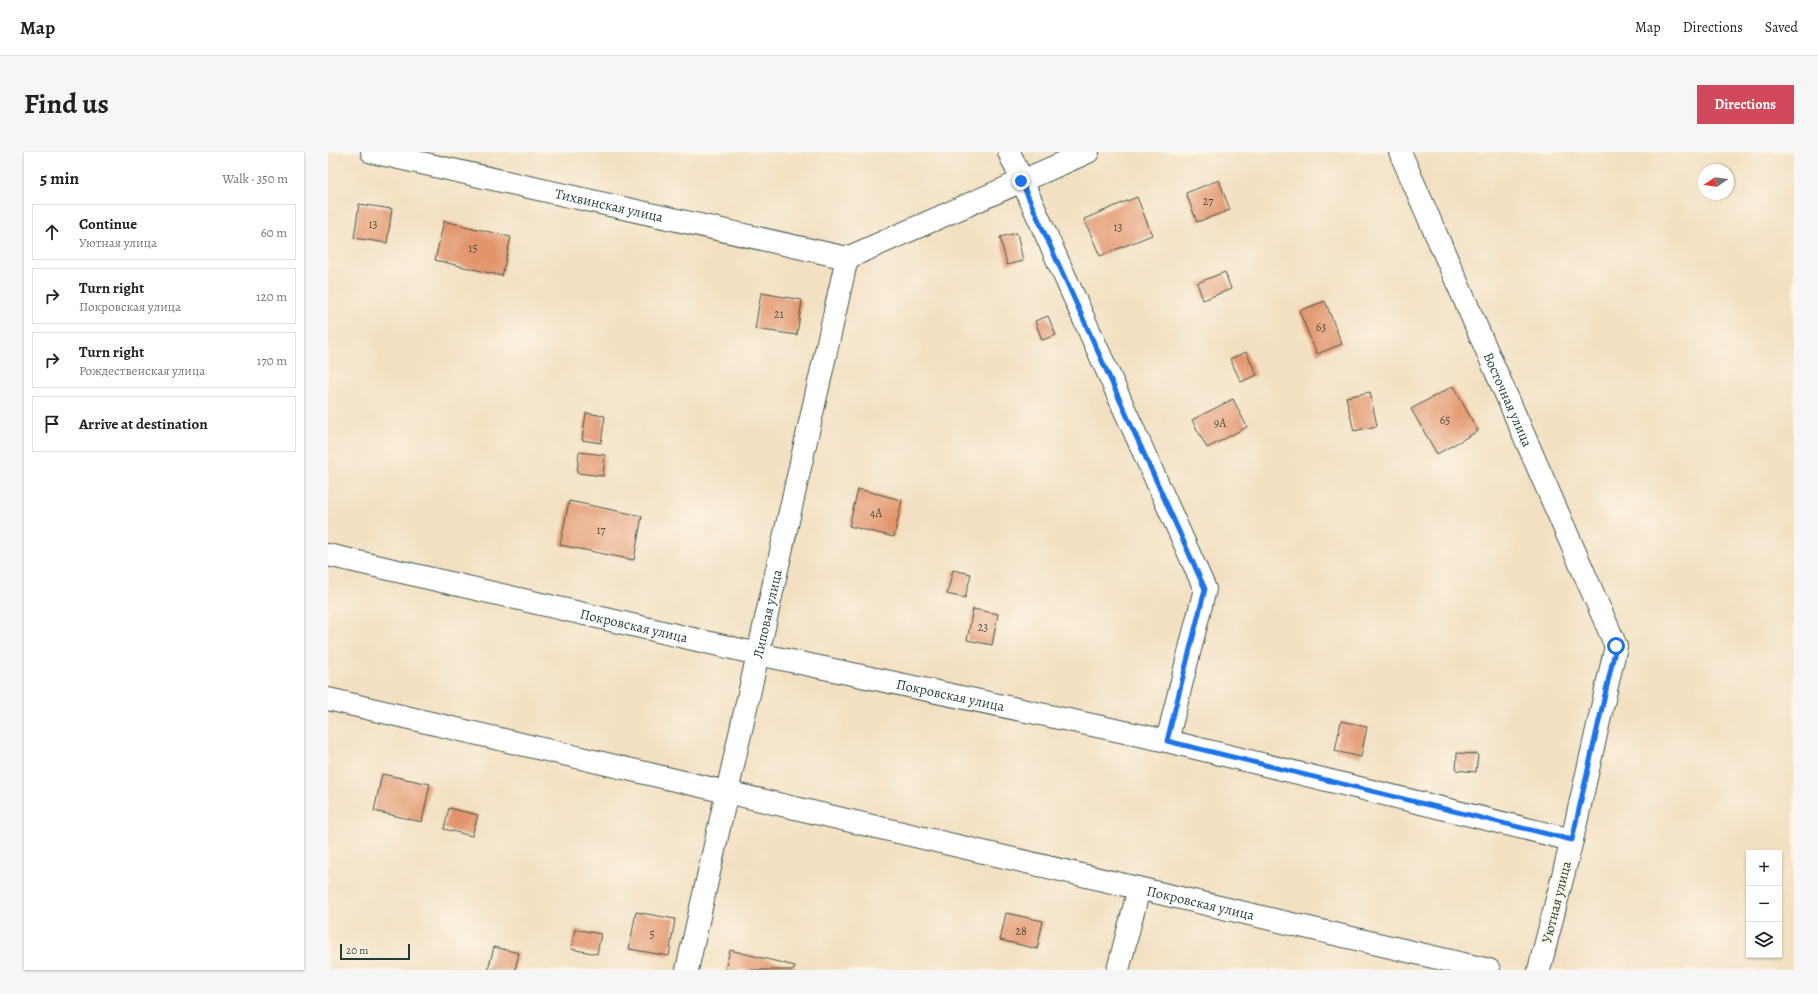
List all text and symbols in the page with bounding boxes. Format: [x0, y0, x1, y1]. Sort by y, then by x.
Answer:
text: Map [20, 15, 55, 41]
text: Map [1635, 18, 1661, 37]
text: Directions [1683, 18, 1743, 37]
text: Saved [1765, 18, 1798, 37]
text: Find us [24, 85, 109, 123]
button: Directions [1697, 85, 1794, 124]
north arrow [1698, 164, 1734, 200]
text: 5 min [40, 167, 79, 190]
text: Walk · 350 m [222, 170, 288, 187]
route end [1012, 172, 1030, 190]
street label: Тихвинская улица [553, 184, 665, 227]
house number: 27 [1203, 193, 1214, 209]
text: Continue [79, 214, 137, 234]
house number: 13 [368, 216, 378, 232]
house number: 13 [1113, 219, 1123, 235]
icon: ahead [41, 221, 63, 243]
text: 60 m [261, 224, 287, 241]
text: Уютная улица [79, 234, 157, 251]
house number: 15 [468, 240, 478, 256]
text: Turn right [79, 278, 144, 298]
icon: right [41, 285, 63, 307]
text: 120 m [256, 288, 287, 305]
text: Покровская улица [79, 298, 181, 315]
house number: 21 [774, 306, 784, 322]
house number: 63 [1316, 319, 1326, 335]
text: Turn right [79, 342, 144, 362]
icon: right [41, 349, 63, 371]
street label: Восточная улица [1479, 349, 1537, 450]
text: 170 m [257, 352, 287, 369]
text: Рождественская улица [79, 362, 205, 379]
house number: 65 [1440, 412, 1450, 428]
icon: arrive [41, 413, 63, 435]
text: Arrive at destination [79, 414, 208, 434]
house number: 9А [1214, 415, 1227, 431]
house number: 4А [870, 505, 883, 521]
house number: 17 [596, 522, 607, 538]
street label: Липовая улица [748, 567, 787, 660]
street label: Покровская улица [578, 604, 690, 648]
house number: 23 [978, 619, 988, 635]
route start [1607, 637, 1625, 655]
street label: Покровская улица [895, 675, 1007, 716]
map controls [1746, 850, 1782, 958]
button: + [1746, 850, 1782, 886]
street label: Уютная улица [1537, 859, 1576, 945]
street label: Покровская улица [1145, 881, 1257, 925]
button: − [1746, 886, 1782, 922]
button: layers [1746, 922, 1782, 958]
house number: 28 [1015, 923, 1027, 939]
house number: 5 [649, 926, 655, 942]
scale bar [340, 942, 410, 961]
text: 20 m [346, 943, 368, 958]

